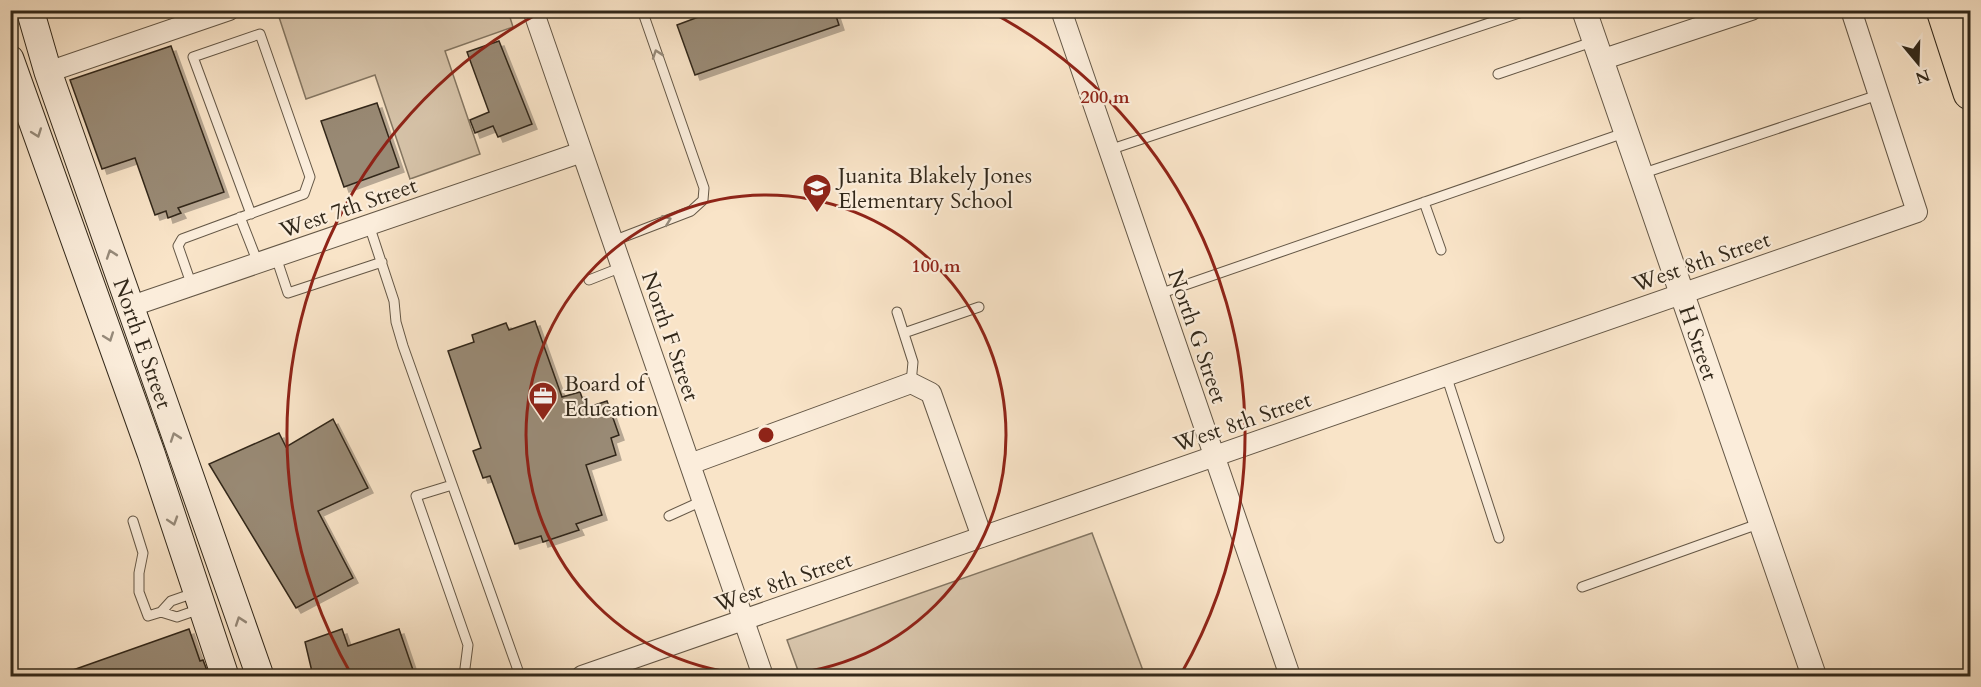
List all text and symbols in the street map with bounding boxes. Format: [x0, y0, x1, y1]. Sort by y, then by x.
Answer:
north arrow [1888, 33, 1948, 93]
one-way arrow [652, 50, 665, 60]
text: N [1912, 64, 1933, 89]
text: 200 m [1080, 85, 1130, 110]
one-way arrow [30, 128, 43, 138]
place label: Juanita Blakely Jones Elementary School [835, 161, 1032, 216]
street label: West 7th Street [275, 170, 421, 246]
school or university icon: Juanita Blakely Jones Elementary School [801, 172, 833, 214]
one-way arrow [661, 215, 672, 227]
street label: West 8th Street [1628, 224, 1774, 300]
one-way arrow [105, 249, 118, 259]
text: 100 m [911, 254, 961, 279]
street label: North G Street [1160, 265, 1234, 407]
street label: North F Street [634, 268, 706, 405]
street label: North E Street [106, 274, 179, 413]
street label: H Street [1671, 302, 1725, 385]
one-way arrow [102, 331, 115, 342]
place label: Board of Education [564, 369, 659, 424]
office icon: Board of Education [527, 380, 559, 422]
street label: West 8th Street [1169, 384, 1315, 460]
centre of rings [756, 425, 776, 445]
one-way arrow [170, 433, 183, 443]
one-way arrow [166, 515, 178, 526]
street label: West 8th Street [710, 544, 856, 620]
one-way arrow [235, 616, 248, 627]

